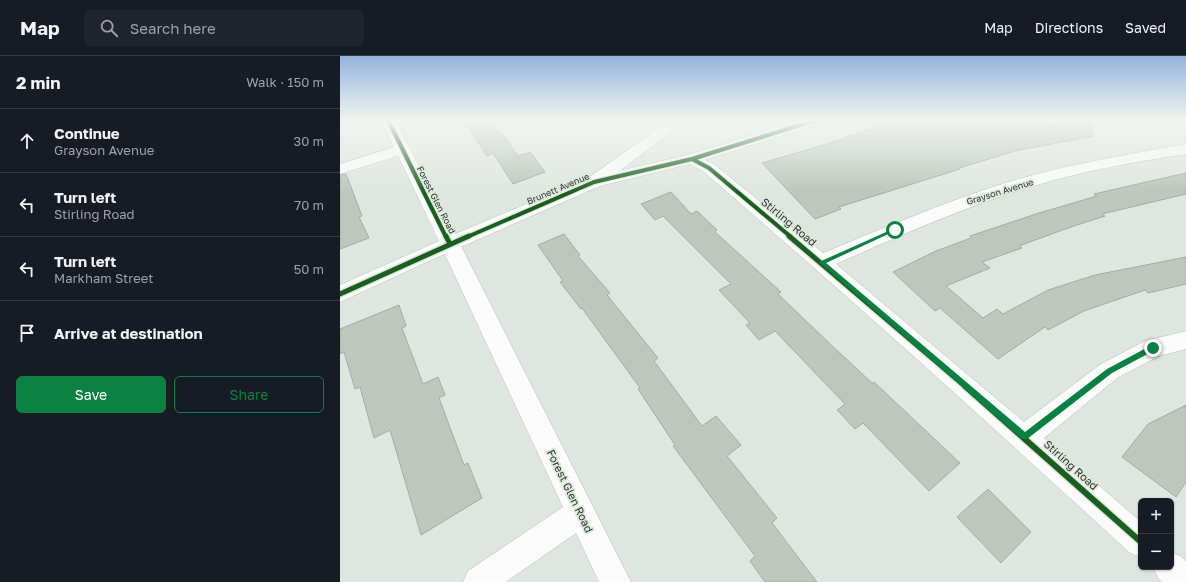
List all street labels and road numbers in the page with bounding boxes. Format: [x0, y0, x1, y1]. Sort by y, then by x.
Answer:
street label: Forest Glen Road [415, 164, 458, 235]
street label: Brunett Avenue [525, 170, 591, 207]
street label: Grayson Avenue [965, 176, 1035, 207]
street label: Stirling Road [759, 195, 820, 249]
street label: Stirling Road [1042, 437, 1101, 492]
street label: Forest Glen Road [545, 447, 596, 534]

